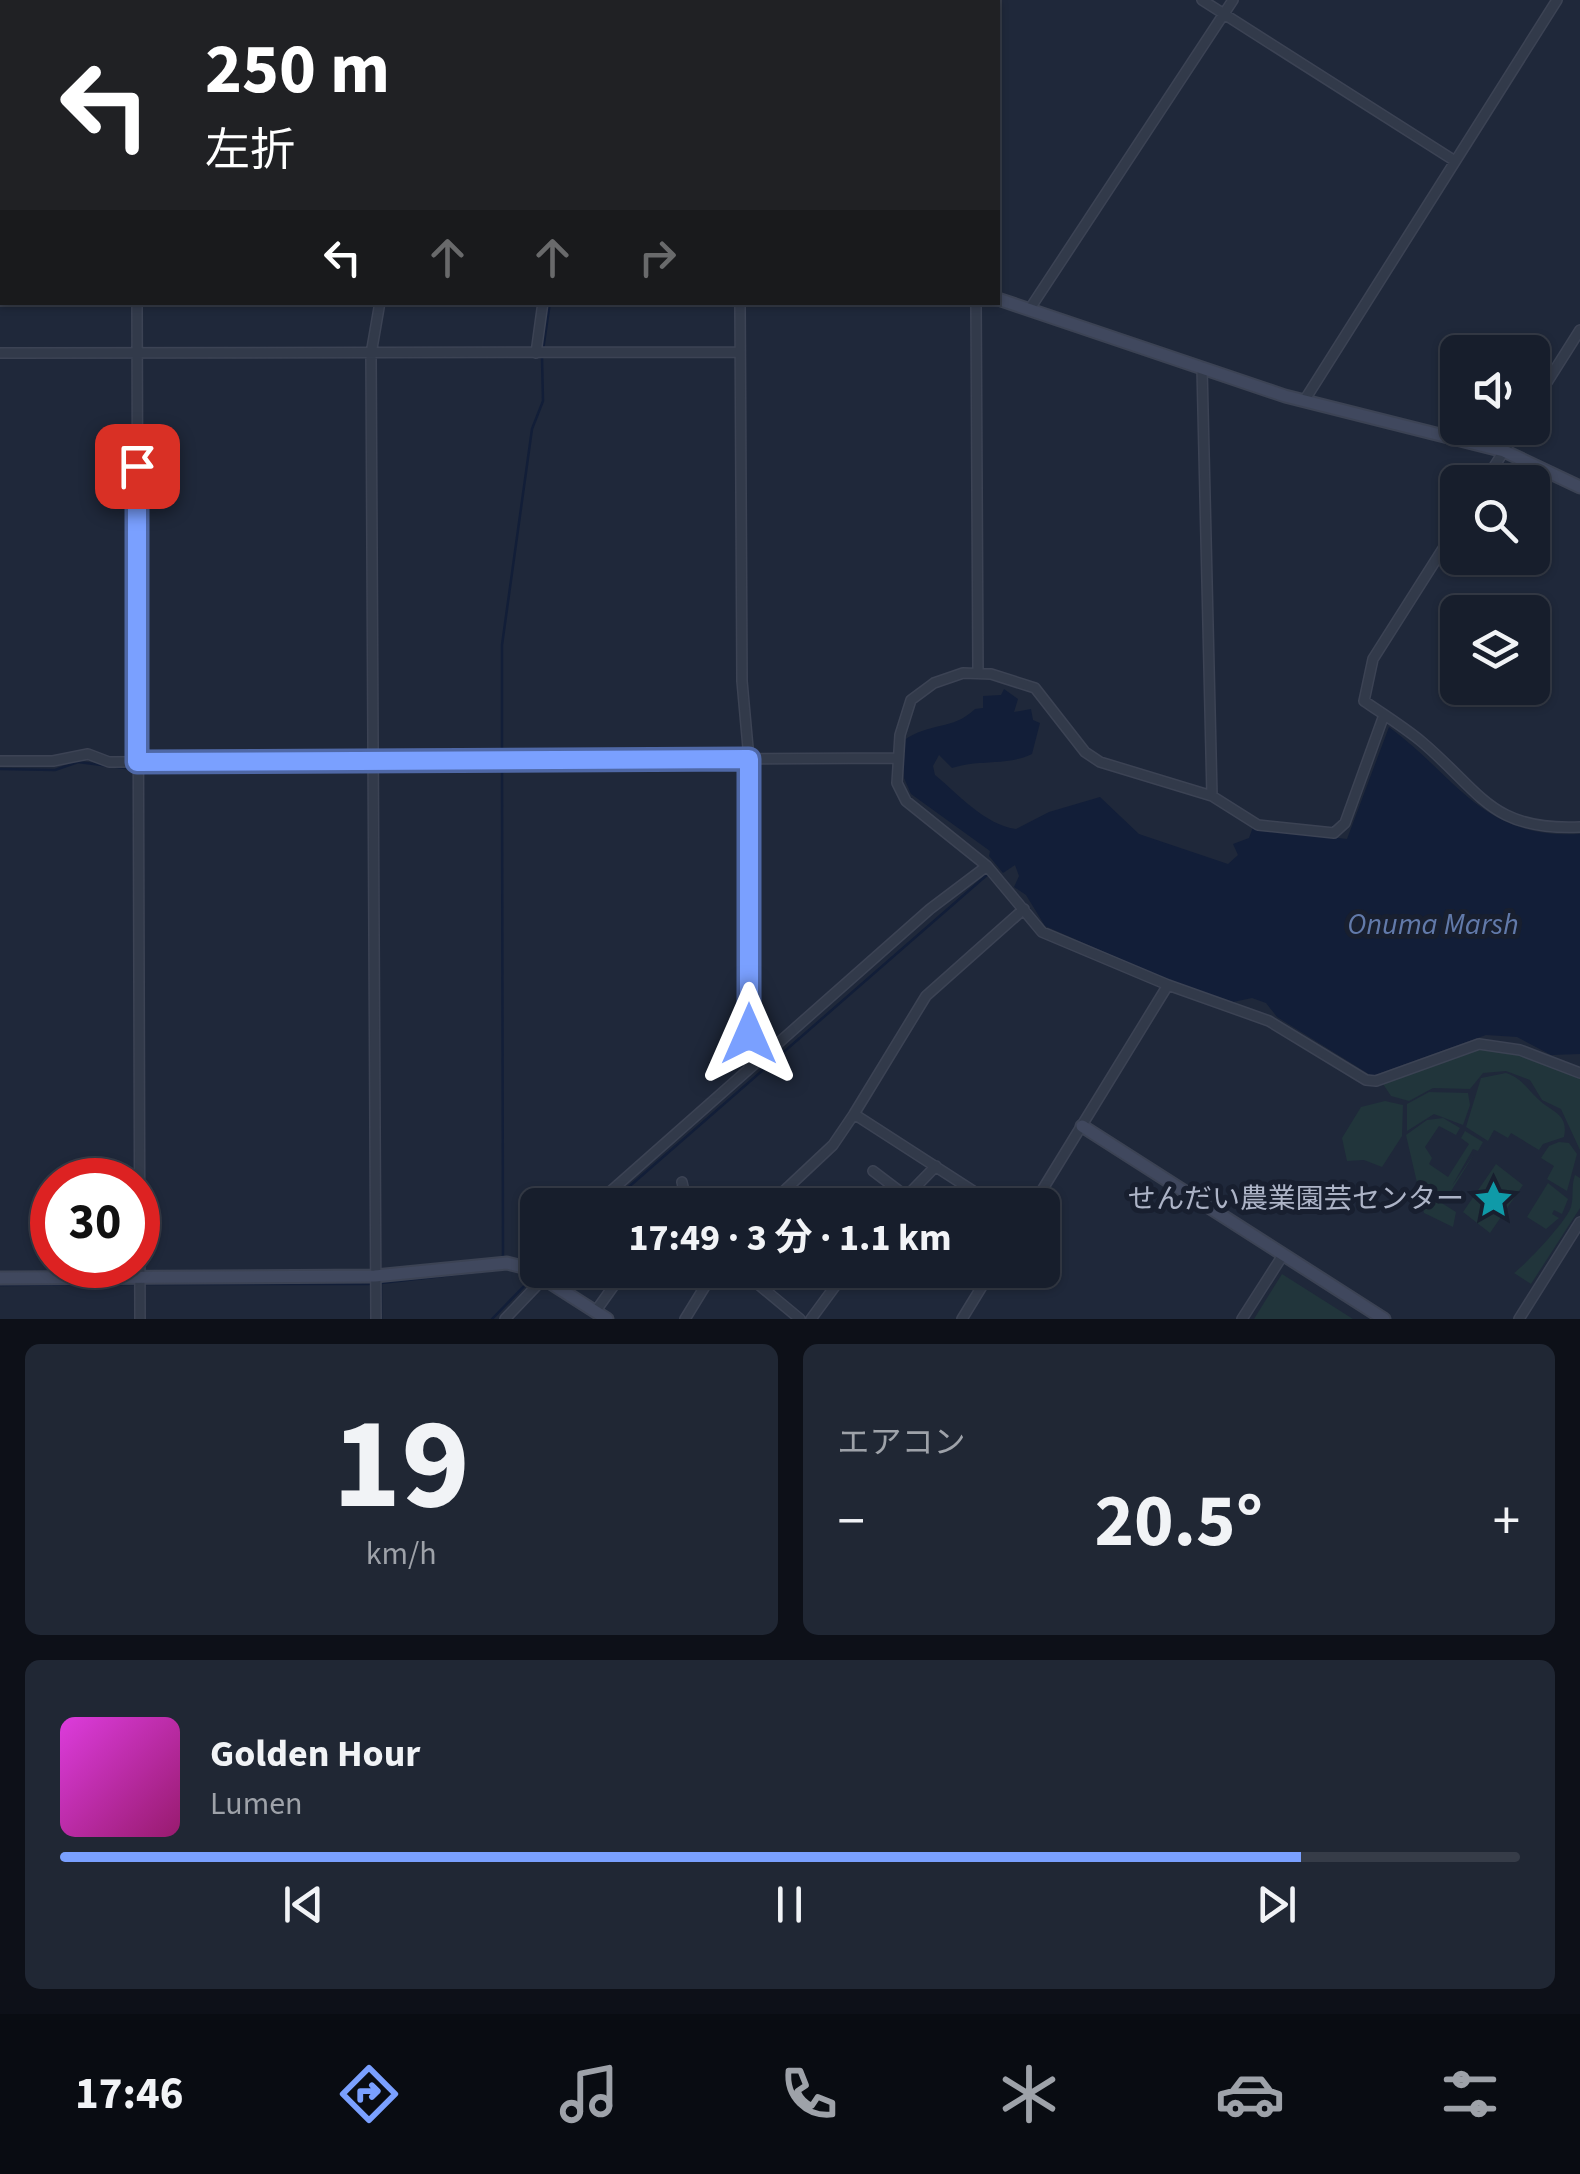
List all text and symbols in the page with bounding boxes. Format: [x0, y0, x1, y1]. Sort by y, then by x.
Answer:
text: 250 m [205, 20, 390, 120]
icon: left [40, 40, 170, 170]
text: 左折 [205, 119, 295, 183]
icon: left [315, 230, 370, 285]
icon: ahead [420, 230, 475, 285]
icon: ahead [525, 230, 580, 285]
icon: right [630, 230, 685, 285]
map controls [1440, 335, 1550, 705]
button: sound [1440, 335, 1550, 445]
pin [95, 424, 180, 509]
icon: arrive [110, 439, 165, 494]
button: search [1440, 465, 1550, 575]
button: layers [1440, 595, 1550, 705]
water label: Onuma Marsh [1347, 903, 1519, 946]
position arrow [697, 982, 801, 1086]
speed limit sign: 30 [30, 1158, 160, 1288]
place icon: せんだい農業園芸センター [1473, 1178, 1515, 1220]
place label: せんだい農業園芸センター [1128, 1179, 1464, 1219]
text: 17:49 · 3 分 · 1.1 km [628, 1211, 952, 1265]
text: 19 [333, 1373, 470, 1558]
text: エアコン [838, 1420, 966, 1466]
text: 20.5° [1094, 1468, 1263, 1575]
text: − [838, 1483, 865, 1561]
text: + [1493, 1483, 1520, 1561]
text: km/h [366, 1531, 437, 1577]
text: Golden Hour [210, 1727, 420, 1781]
text: Lumen [210, 1781, 303, 1827]
icon: previous [276, 1877, 331, 1932]
icon: pause [762, 1877, 817, 1932]
icon: next [1249, 1877, 1304, 1932]
icon: directions [334, 2059, 404, 2129]
icon: music [554, 2059, 624, 2129]
icon: phone [774, 2059, 844, 2129]
icon: climate [994, 2059, 1064, 2129]
icon: car [1215, 2059, 1285, 2129]
icon: filters [1435, 2059, 1505, 2129]
text: 17:46 [75, 2062, 184, 2126]

